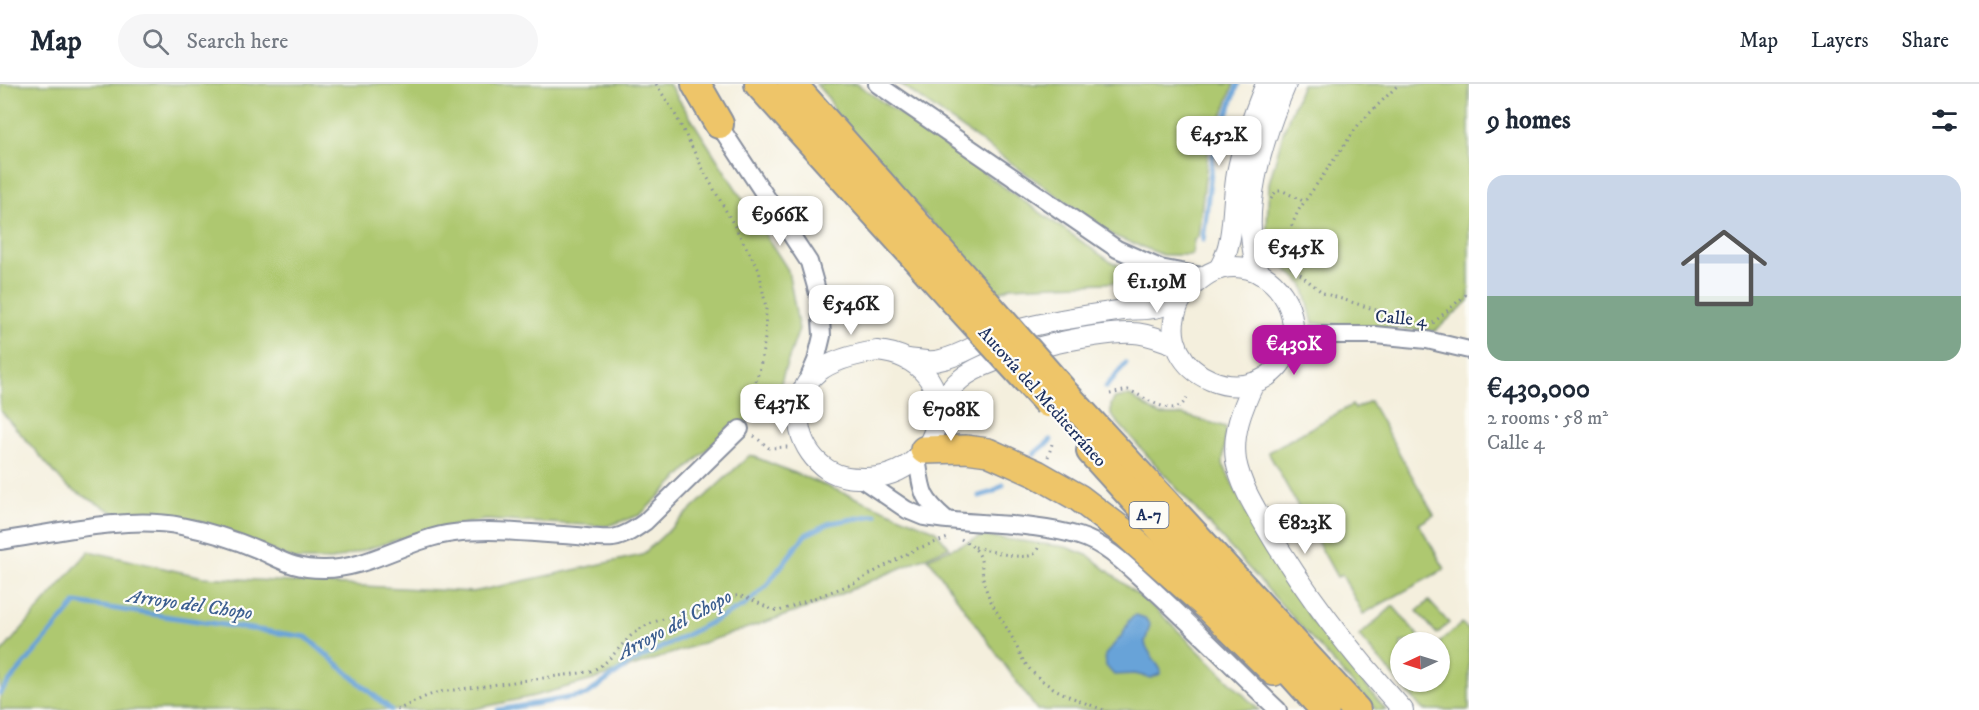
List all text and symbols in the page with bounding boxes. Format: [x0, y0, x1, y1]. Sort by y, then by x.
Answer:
search box [118, 14, 538, 68]
text: Map [30, 24, 82, 59]
icon: search [139, 25, 172, 58]
text: Search here [187, 28, 288, 55]
text: Map [1739, 28, 1778, 54]
text: Layers [1811, 28, 1869, 54]
text: Share [1902, 28, 1949, 54]
text: 9 homes [1487, 104, 1571, 137]
icon: filters [1928, 104, 1961, 137]
pin: €452K [1177, 116, 1261, 167]
text: €452K [1191, 123, 1247, 148]
pin: €966K [738, 196, 822, 247]
text: €966K [752, 203, 808, 228]
icon: home [1670, 214, 1778, 322]
pin: €545K [1254, 229, 1338, 280]
text: €545K [1268, 236, 1324, 261]
pin: €1.19M [1108, 263, 1206, 314]
text: €1.19M [1127, 270, 1187, 295]
pin: €546K [809, 285, 893, 336]
text: €546K [823, 292, 879, 317]
street label: Calle 4 [1374, 306, 1429, 332]
street label: Autovía del Mediterráneo [973, 322, 1111, 472]
pin: €430K [1252, 325, 1336, 376]
text: €430K [1266, 332, 1322, 357]
text: €430,000 [1487, 373, 1590, 406]
pin: €437K [740, 384, 824, 435]
text: €437K [754, 391, 810, 416]
pin: €708K [909, 391, 993, 442]
text: €708K [922, 398, 980, 423]
text: 2 rooms · 58 m² [1487, 406, 1608, 431]
text: Calle 4 [1487, 431, 1545, 456]
road number: A-7 [1130, 502, 1168, 528]
pin: €823K [1263, 504, 1347, 555]
text: €823K [1278, 511, 1332, 536]
water label: Arroyo del Chopo [124, 584, 254, 626]
water label: Arroyo del Chopo [612, 584, 737, 667]
north arrow [1390, 632, 1450, 692]
map controls [1390, 632, 1450, 692]

